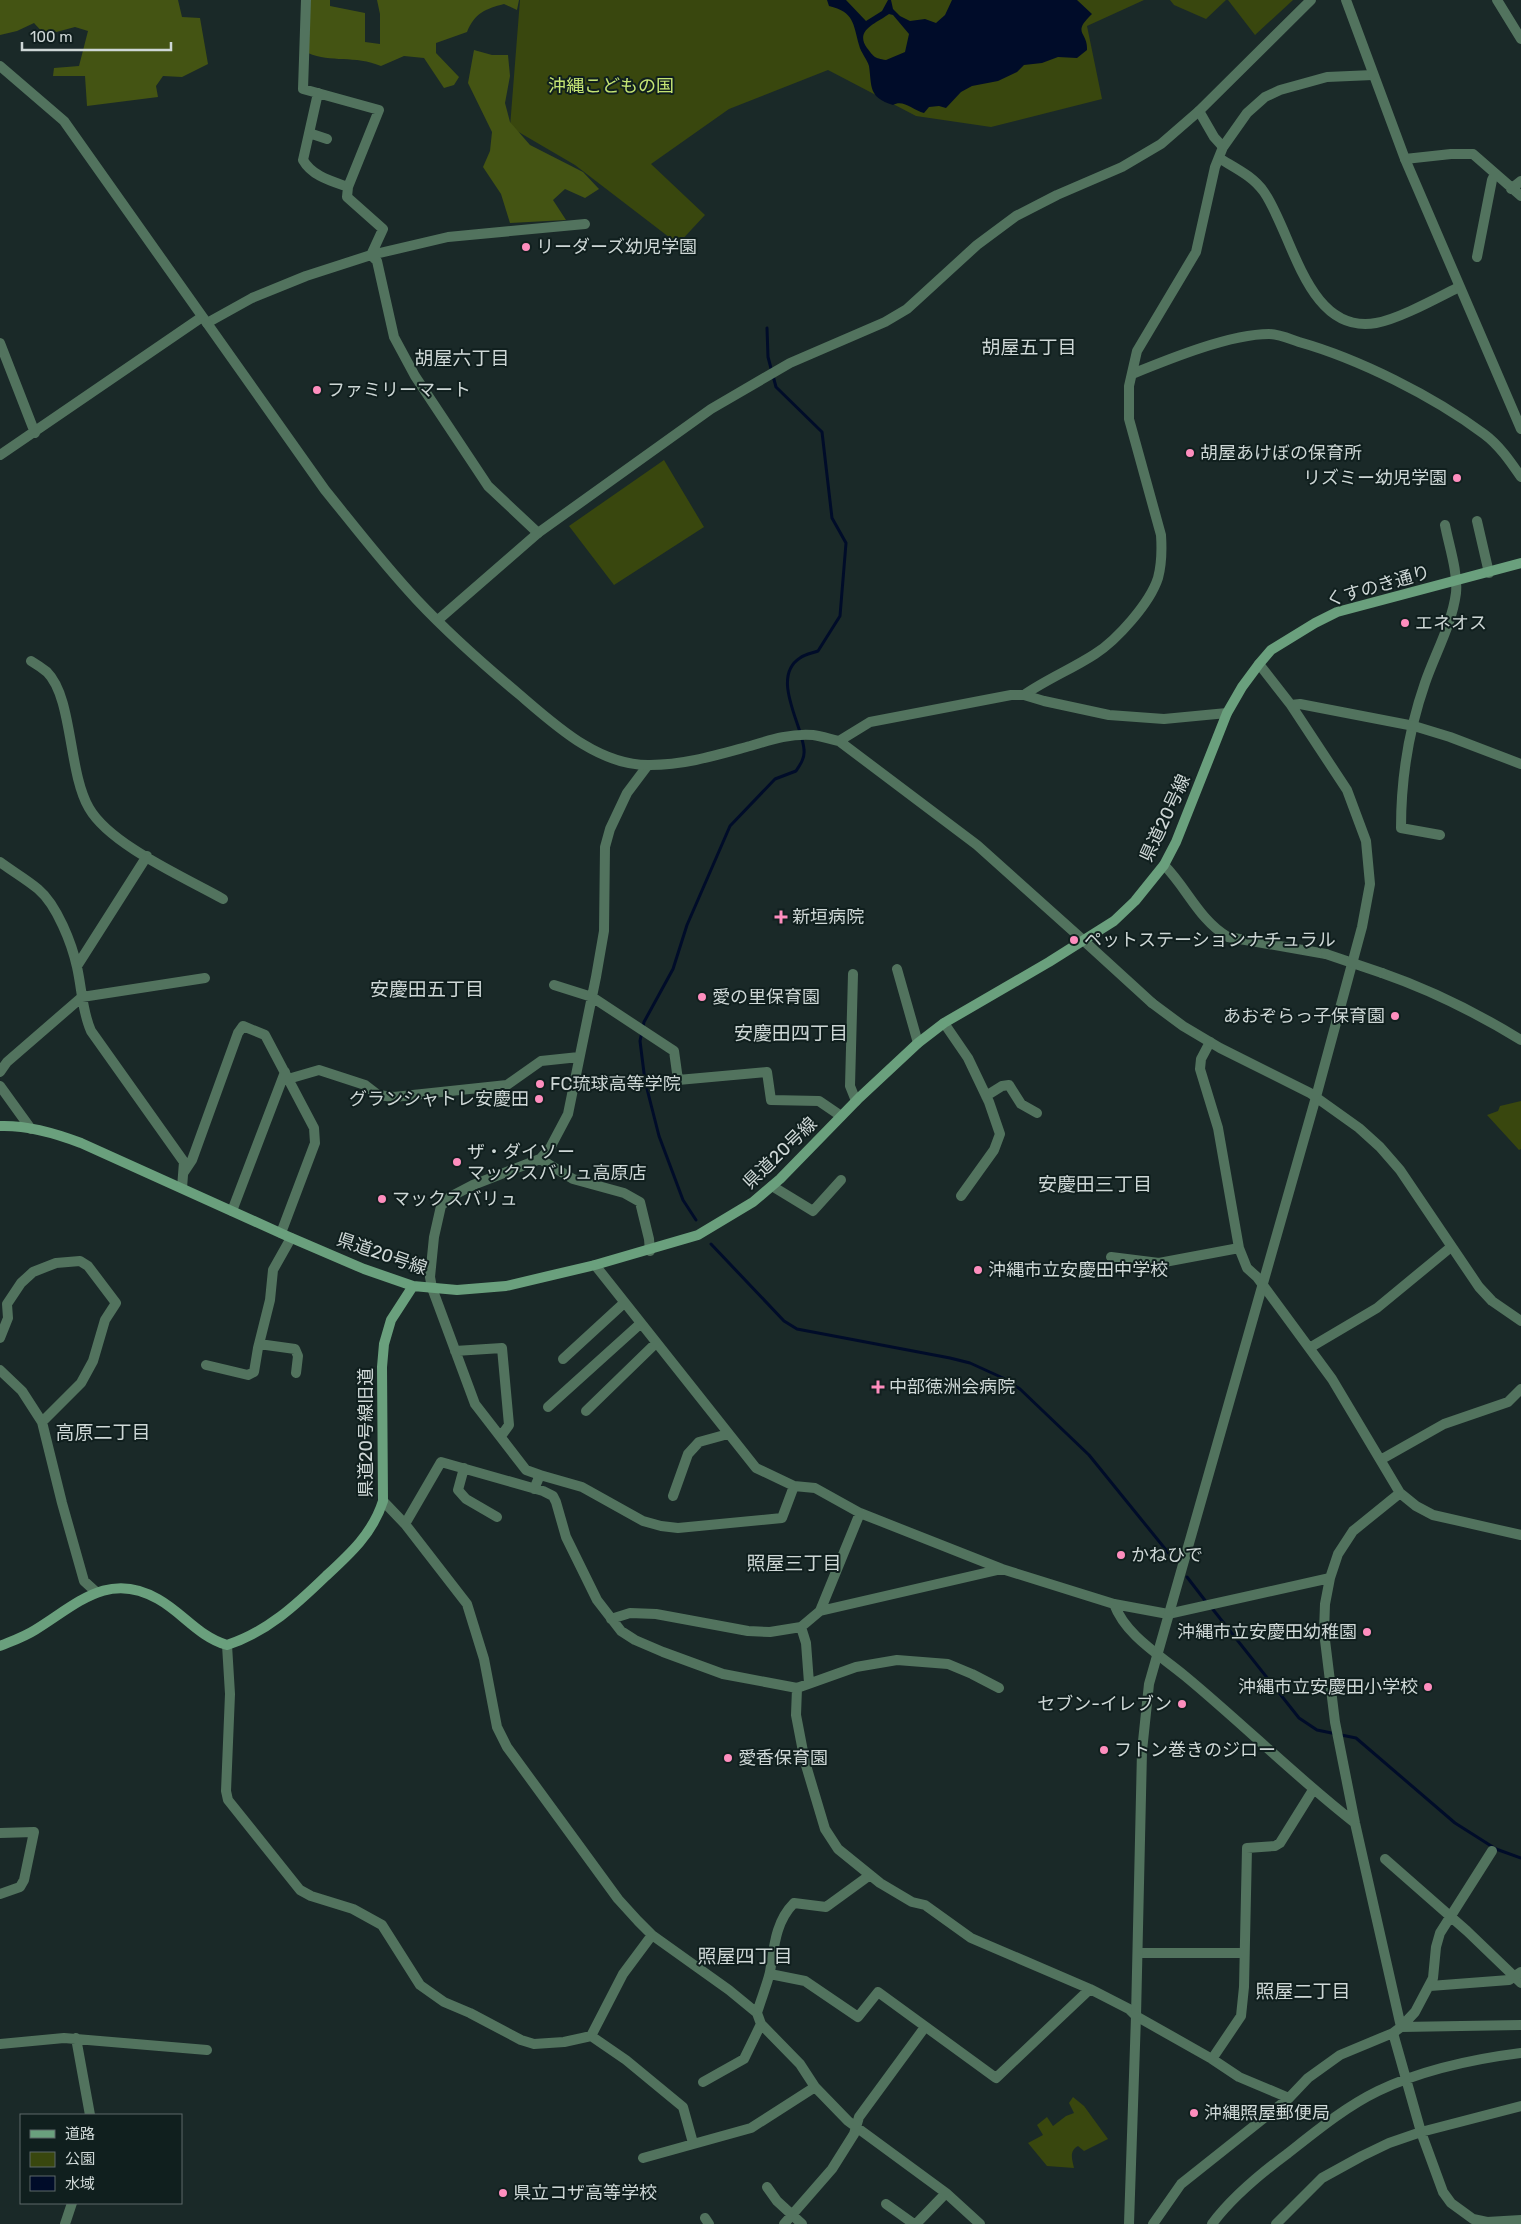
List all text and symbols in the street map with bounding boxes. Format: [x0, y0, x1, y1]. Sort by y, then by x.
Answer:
scale bar [22, 20, 171, 52]
text: 100 m [30, 28, 72, 46]
park label: 沖縄こどもの国 [548, 75, 674, 97]
place label: リーダーズ幼児学園 [536, 236, 697, 258]
marker: リーダーズ幼児学園 [520, 241, 532, 253]
district label: 胡屋五丁目 [981, 336, 1077, 359]
district label: 胡屋六丁目 [414, 347, 510, 370]
place label: ファミリーマート [327, 379, 471, 401]
marker: ファミリーマート [311, 384, 323, 396]
place label: 胡屋あけぼの保育所 [1200, 442, 1362, 464]
marker: 胡屋あけぼの保育所 [1184, 447, 1196, 459]
place label: リズミー幼児学園 [1303, 467, 1447, 489]
marker: リズミー幼児学園 [1451, 472, 1463, 484]
street label: くすのき通り [1323, 561, 1433, 611]
place label: エネオス [1415, 612, 1487, 634]
marker: エネオス [1399, 617, 1411, 629]
street label: 県道20号線 [1135, 771, 1195, 865]
place label: 新垣病院 [792, 906, 864, 928]
marker: 新垣病院 [774, 910, 788, 924]
place label: ペットステーションナチュラル [1084, 929, 1336, 951]
marker: ペットステーションナチュラル [1068, 934, 1080, 946]
district label: 安慶田五丁目 [370, 978, 484, 1001]
place label: 愛の里保育園 [712, 986, 820, 1008]
marker: 愛の里保育園 [696, 991, 708, 1003]
place label: あおぞらっ子保育園 [1223, 1005, 1385, 1027]
marker: あおぞらっ子保育園 [1389, 1010, 1401, 1022]
district label: 安慶田四丁目 [734, 1022, 848, 1045]
place label: FC琉球高等学院 [550, 1073, 680, 1095]
marker: FC琉球高等学院 [534, 1078, 546, 1090]
place label: グランシャトレ安慶田 [349, 1088, 529, 1110]
marker: グランシャトレ安慶田 [533, 1093, 545, 1105]
street label: 県道20号線 [739, 1112, 821, 1194]
place label: ザ・ダイソー マックスバリュ高原店 [467, 1141, 646, 1184]
marker: ザ・ダイソー マックスバリュ高原店 [451, 1156, 463, 1168]
district label: 安慶田三丁目 [1038, 1173, 1152, 1196]
place label: マックスバリュ [392, 1188, 517, 1210]
marker: マックスバリュ [376, 1193, 388, 1205]
street label: 県道20号線 [334, 1228, 430, 1280]
place label: 沖縄市立安慶田中学校 [988, 1259, 1168, 1281]
marker: 沖縄市立安慶田中学校 [972, 1264, 984, 1276]
street label: 県道20号線旧道 [355, 1368, 377, 1498]
place label: 中部徳洲会病院 [889, 1376, 1015, 1398]
marker: 中部徳洲会病院 [871, 1380, 885, 1394]
district label: 高原二丁目 [55, 1421, 151, 1444]
place label: かねひで [1131, 1544, 1203, 1566]
marker: かねひで [1115, 1549, 1127, 1561]
district label: 照屋三丁目 [746, 1552, 842, 1575]
place label: 沖縄市立安慶田幼稚園 [1177, 1621, 1357, 1643]
marker: 沖縄市立安慶田幼稚園 [1361, 1626, 1373, 1638]
place label: 沖縄市立安慶田小学校 [1238, 1676, 1418, 1698]
marker: 沖縄市立安慶田小学校 [1422, 1681, 1434, 1693]
place label: セブン-イレブン [1037, 1693, 1172, 1715]
marker: セブン-イレブン [1176, 1698, 1188, 1710]
place label: フトン巻きのジロー [1114, 1739, 1276, 1761]
marker: フトン巻きのジロー [1098, 1744, 1110, 1756]
place label: 愛香保育園 [738, 1747, 828, 1769]
marker: 愛香保育園 [722, 1752, 734, 1764]
district label: 照屋四丁目 [697, 1945, 793, 1968]
district label: 照屋二丁目 [1255, 1980, 1351, 2003]
place label: 沖縄照屋郵便局 [1204, 2102, 1330, 2124]
marker: 沖縄照屋郵便局 [1188, 2107, 1200, 2119]
legend [20, 2114, 182, 2204]
text: 道路 [65, 2125, 95, 2143]
text: 公園 [65, 2150, 95, 2168]
text: 水域 [65, 2175, 95, 2193]
place label: 県立コザ高等学校 [513, 2182, 657, 2204]
marker: 県立コザ高等学校 [497, 2187, 509, 2199]

